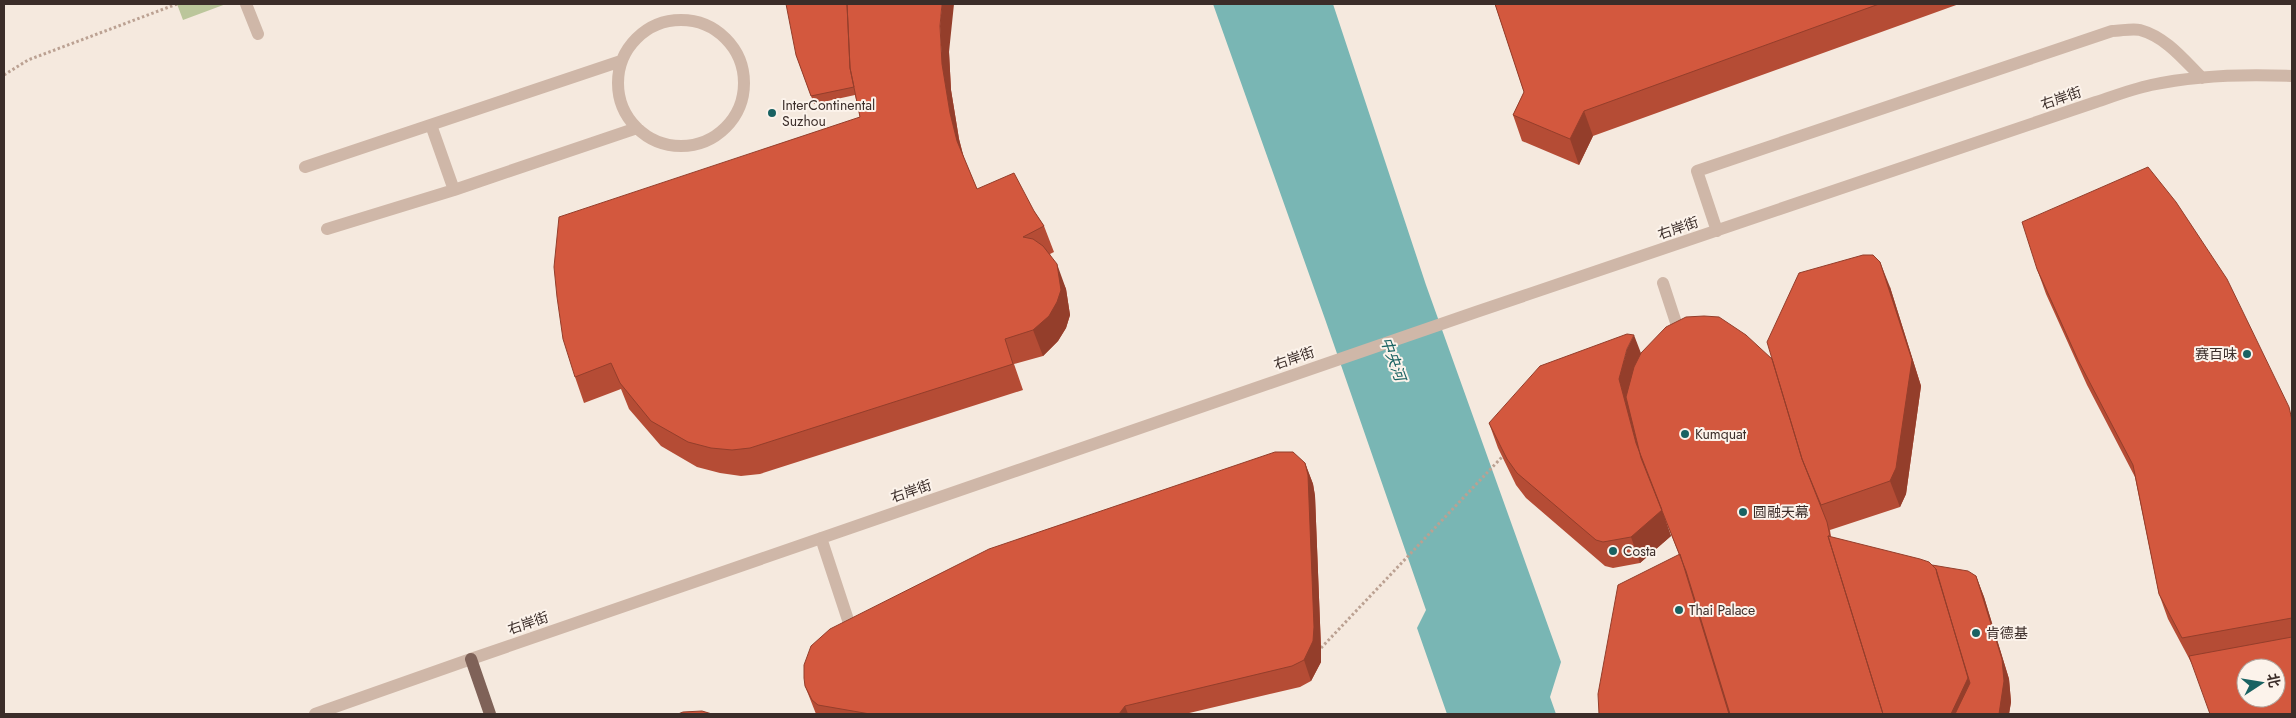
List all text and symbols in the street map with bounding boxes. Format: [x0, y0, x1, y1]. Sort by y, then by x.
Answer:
street label: 右岸街 [2038, 82, 2084, 114]
place label: InterContinental Suzhou [782, 95, 875, 131]
marker: InterContinental Suzhou [766, 107, 778, 119]
street label: 右岸街 [1655, 212, 1701, 244]
water label: 中央河 [1375, 334, 1412, 387]
street label: 右岸街 [1271, 342, 1317, 374]
place label: 赛百味 [2195, 344, 2237, 364]
marker: 赛百味 [2241, 348, 2253, 360]
place label: Kumquat [1695, 424, 1747, 444]
marker: Kumquat [1679, 428, 1691, 440]
street label: 右岸街 [888, 475, 934, 507]
place label: 圆融天幕 [1753, 502, 1809, 522]
marker: 圆融天幕 [1737, 506, 1749, 518]
place label: Costa [1623, 541, 1656, 561]
marker: Costa [1607, 545, 1619, 557]
place label: Thai Palace [1689, 600, 1755, 620]
marker: Thai Palace [1673, 604, 1685, 616]
street label: 右岸街 [505, 607, 551, 639]
place label: 肯德基 [1986, 623, 2028, 643]
marker: 肯德基 [1970, 627, 1982, 639]
north arrow [2236, 658, 2286, 708]
text: 北 [2262, 671, 2285, 689]

